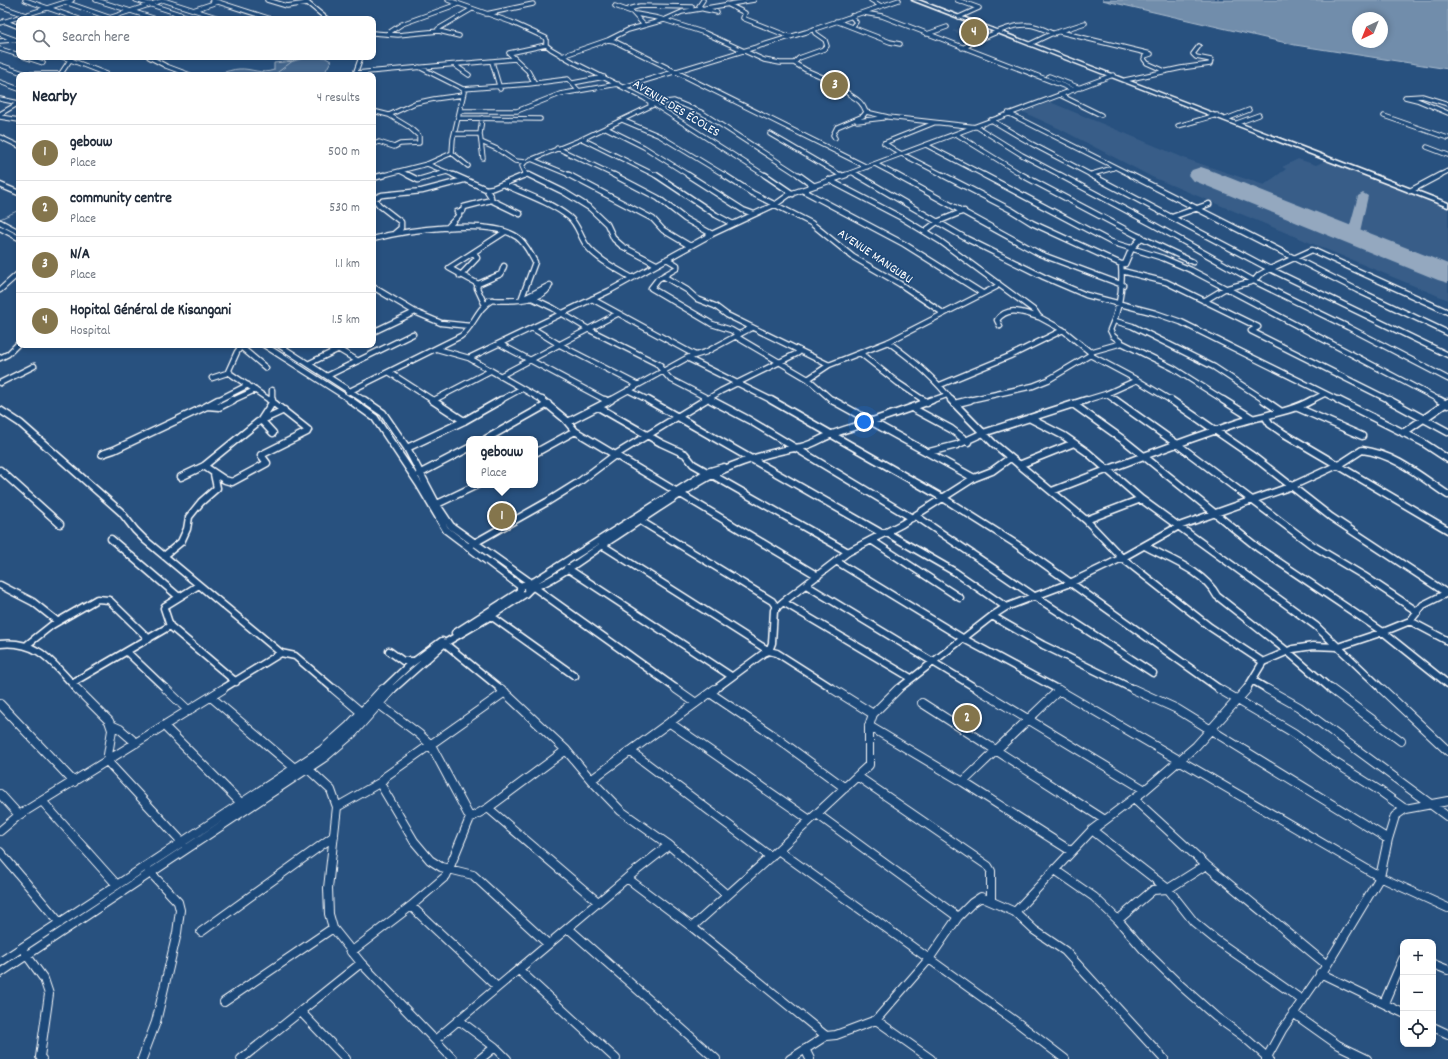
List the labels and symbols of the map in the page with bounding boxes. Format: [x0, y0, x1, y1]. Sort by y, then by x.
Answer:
north arrow [1352, 12, 1388, 48]
pin: 4 [961, 17, 987, 47]
pin: 3 [822, 70, 848, 100]
street label: AVENUE DES ÉCOLES [628, 76, 723, 143]
street label: AVENUE MANGUBU [833, 225, 916, 289]
your location [854, 412, 874, 432]
pin: 1 [489, 501, 515, 531]
pin: 2 [954, 703, 980, 733]

